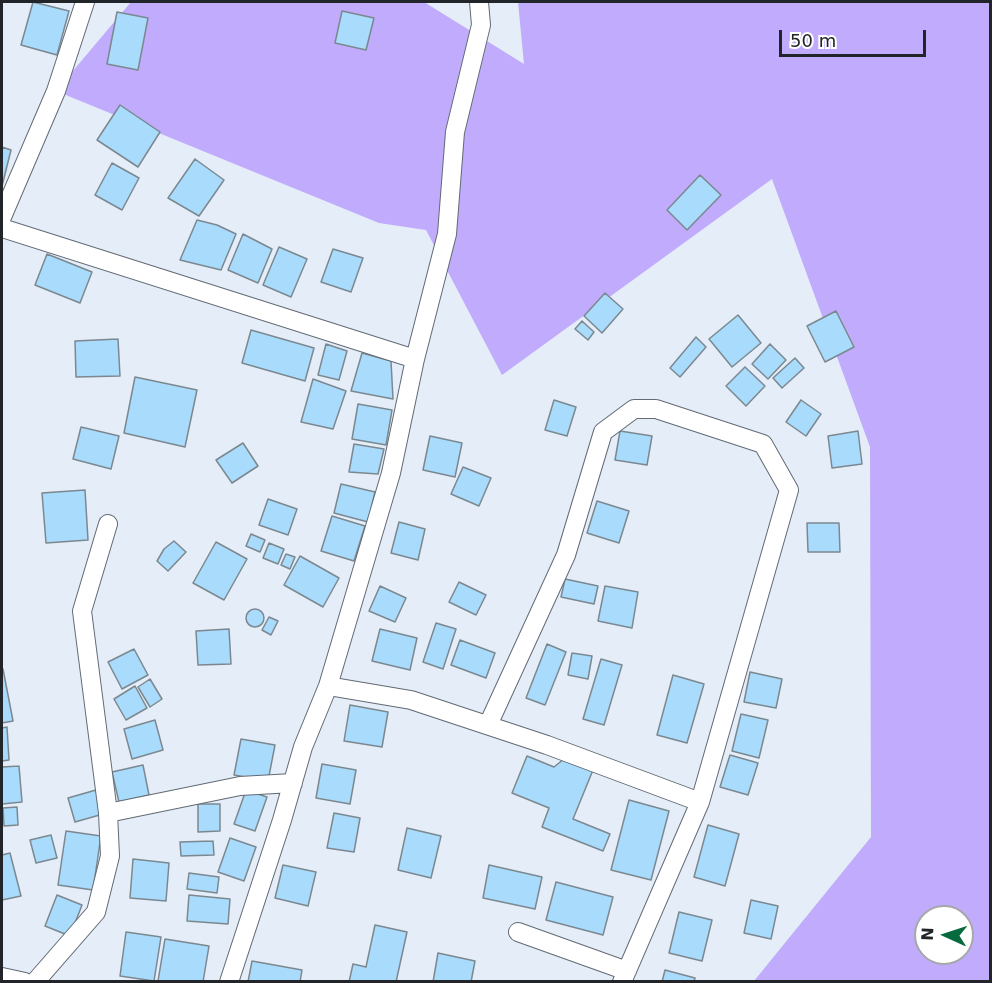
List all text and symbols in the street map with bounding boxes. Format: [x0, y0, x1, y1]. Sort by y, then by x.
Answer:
scale bar [782, 18, 929, 56]
text: 50 m [790, 30, 836, 51]
north arrow [914, 905, 974, 965]
text: N [918, 927, 937, 941]

